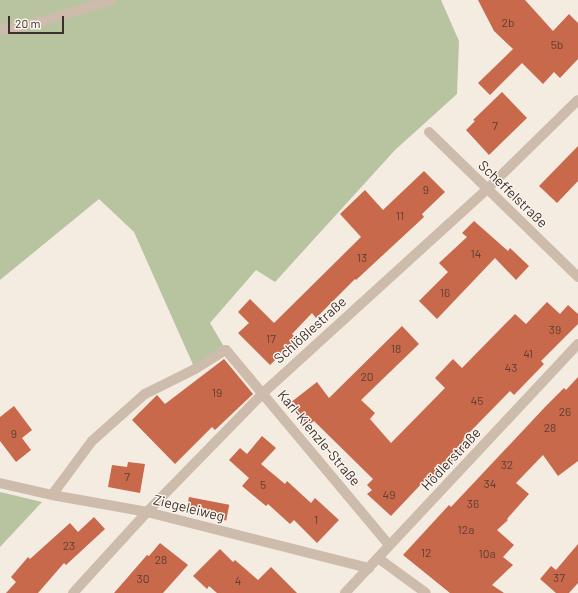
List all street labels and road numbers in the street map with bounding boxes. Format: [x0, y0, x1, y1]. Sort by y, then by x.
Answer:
street label: Scheffelstraße [475, 157, 551, 231]
street label: Schlößlestraße [270, 293, 350, 367]
street label: Karl-Kienzle-Straße [274, 387, 364, 489]
street label: Hödlerstraße [418, 424, 484, 494]
street label: Ziegeleiweg [152, 491, 226, 525]

